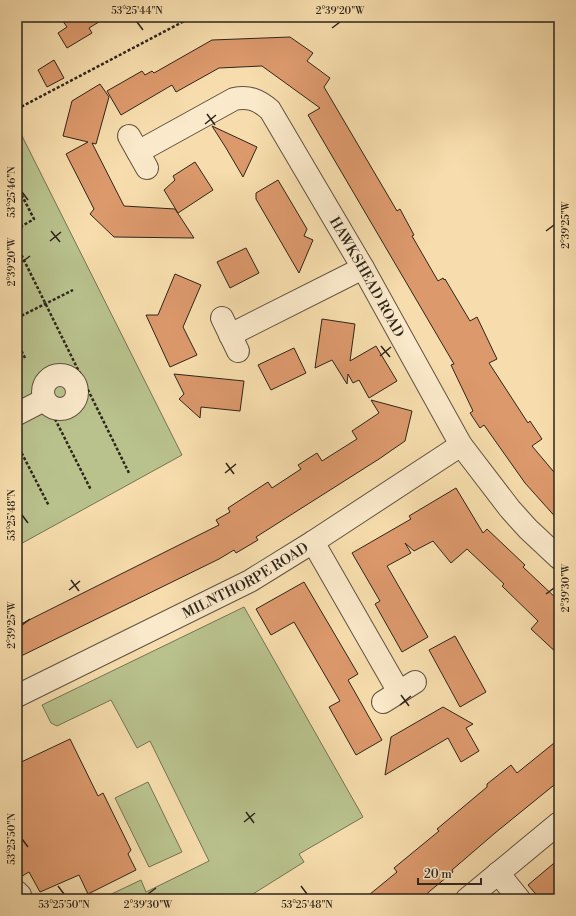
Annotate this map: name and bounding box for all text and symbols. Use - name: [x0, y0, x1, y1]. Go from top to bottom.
- text: 53°25'44"N: [111, 5, 163, 17]
- text: 2°39'20"W: [316, 5, 365, 17]
- text: 53°25'46"N: [6, 166, 18, 218]
- text: 2°39'25"W: [560, 200, 572, 249]
- street label: HAWKSHEAD ROAD: [325, 214, 408, 341]
- text: 2°39'20"W: [6, 237, 18, 286]
- text: 53°25'48"N: [6, 489, 18, 541]
- street label: MILNTHORPE ROAD: [180, 539, 312, 623]
- text: 2°39'30"W: [560, 563, 572, 612]
- text: 2°39'25"W: [6, 600, 18, 649]
- text: 53°25'50"N: [6, 813, 18, 865]
- scale bar: [418, 860, 481, 886]
- text: 20 m: [424, 867, 452, 882]
- text: 53°25'50"N: [38, 899, 90, 911]
- text: 2°39'30"W: [124, 899, 173, 911]
- text: 53°25'48"N: [281, 899, 333, 911]

